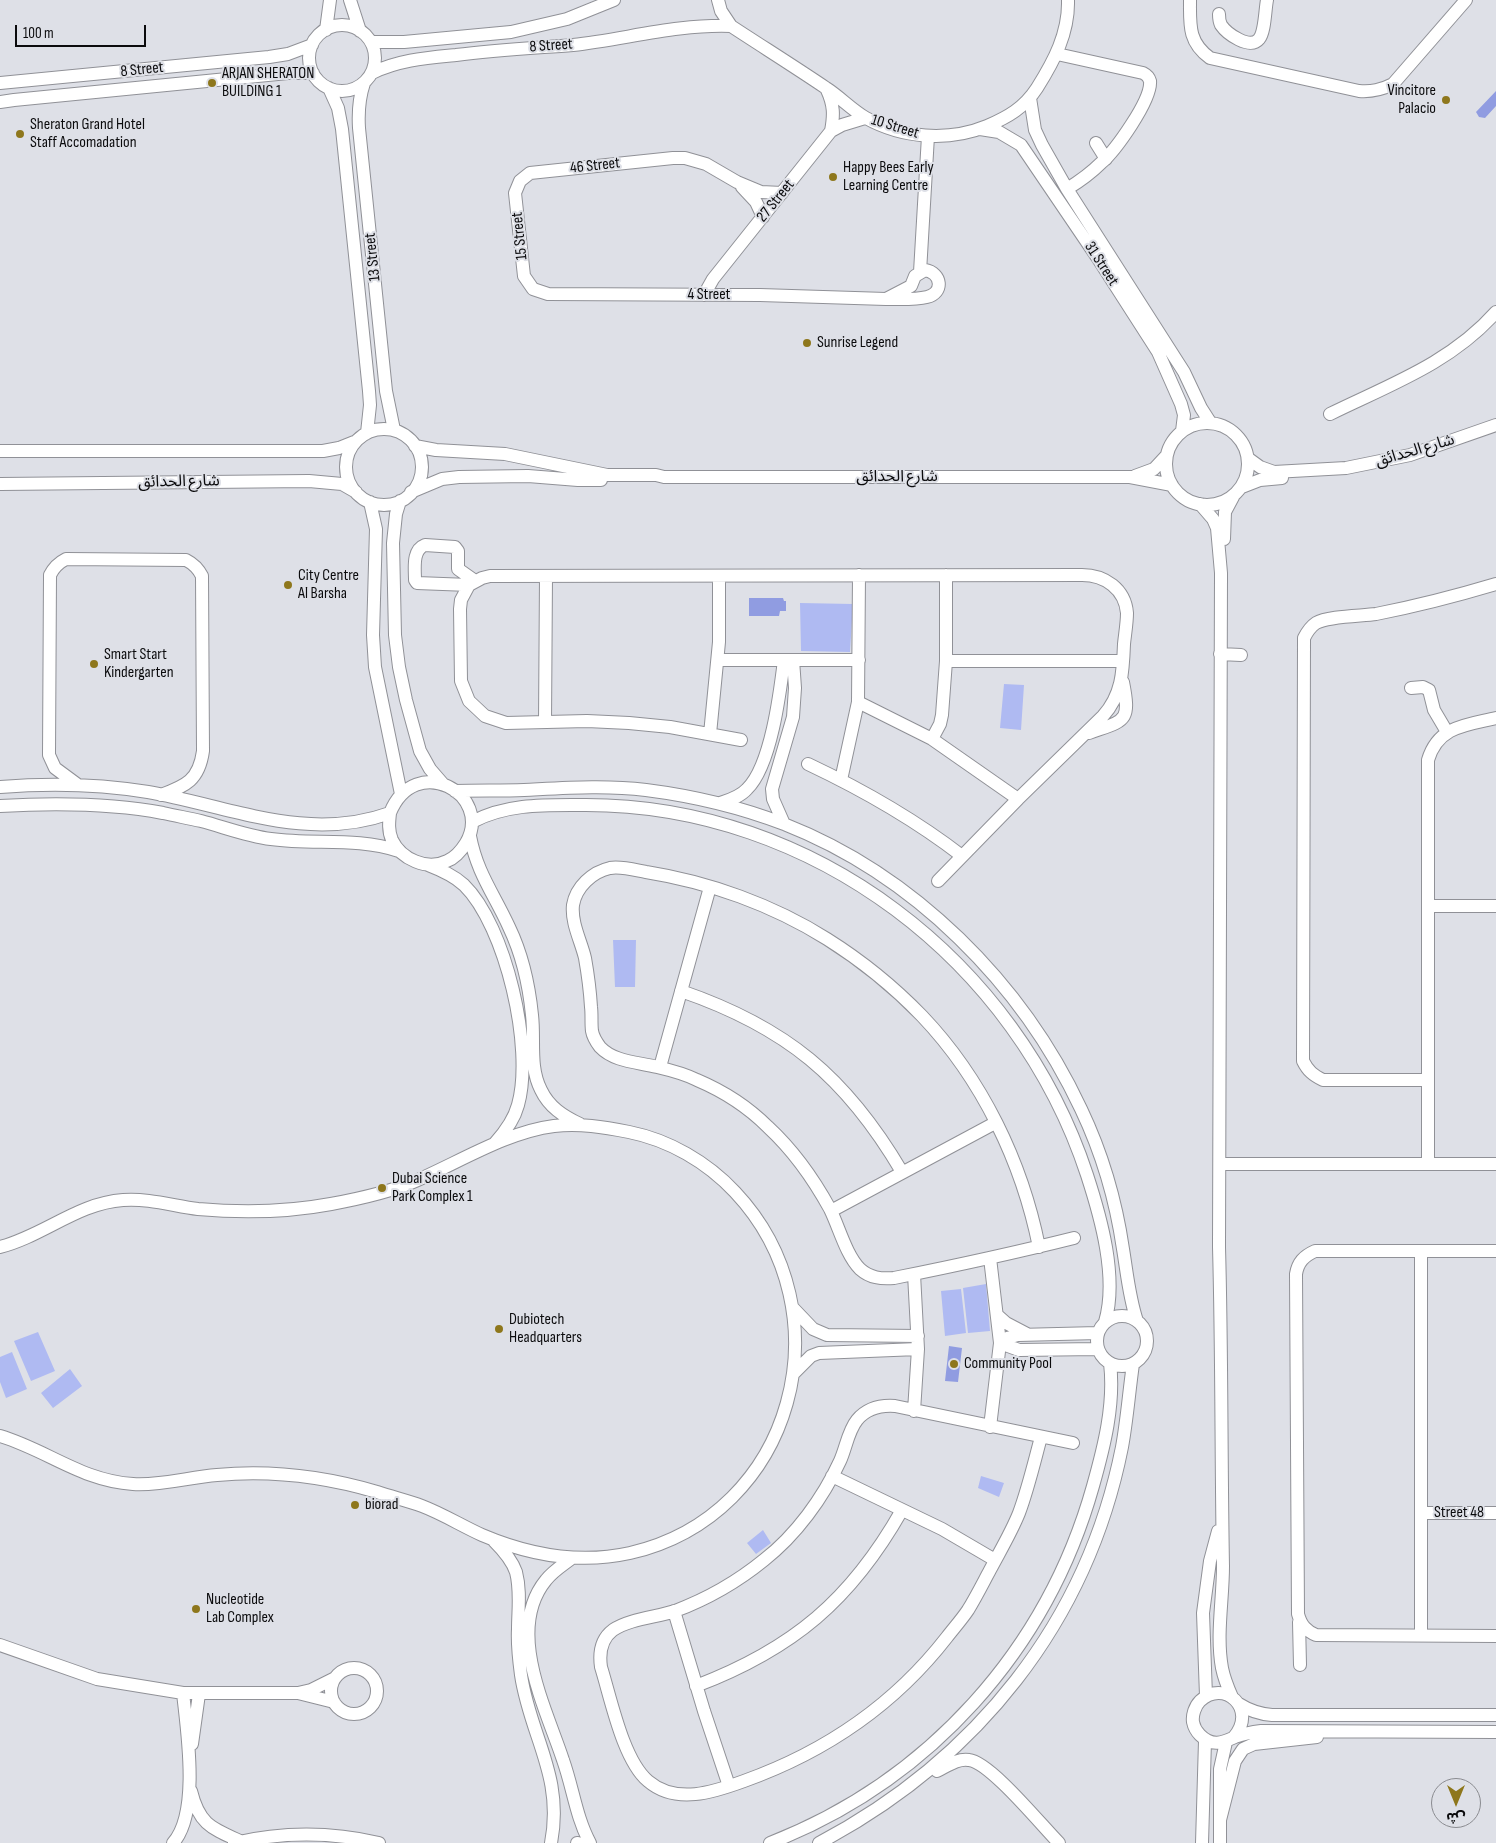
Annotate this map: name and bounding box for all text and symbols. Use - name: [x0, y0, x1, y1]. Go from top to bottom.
- scale bar: [18, 15, 149, 47]
- text: 100 m: [23, 24, 54, 43]
- street label: 8 Street: [529, 35, 573, 57]
- street label: 8 Street: [119, 58, 165, 82]
- place label: ARJAN SHERATON BUILDING 1: [222, 64, 314, 102]
- marker: ARJAN SHERATON BUILDING 1: [206, 77, 218, 89]
- place label: Vincitore Palacio: [1387, 81, 1436, 119]
- marker: Vincitore Palacio: [1440, 94, 1452, 106]
- street label: 10 Street: [869, 111, 921, 143]
- place label: Sheraton Grand Hotel Staff Accomadation: [30, 115, 145, 153]
- marker: Sheraton Grand Hotel Staff Accomadation: [14, 128, 26, 140]
- street label: 46 Street: [569, 154, 621, 178]
- place label: Happy Bees Early Learning Centre: [843, 158, 934, 196]
- marker: Happy Bees Early Learning Centre: [827, 171, 839, 183]
- street label: 27 Street: [753, 176, 799, 226]
- street label: 15 Street: [508, 211, 532, 261]
- street label: 13 Street: [361, 232, 385, 282]
- street label: 31 Street: [1080, 238, 1122, 290]
- street label: 4 Street: [688, 285, 730, 305]
- place label: Sunrise Legend: [817, 333, 898, 353]
- marker: Sunrise Legend: [801, 337, 813, 349]
- street label: شارع الحدائق: [1373, 431, 1457, 471]
- street label: شارع الحدائق: [856, 467, 938, 487]
- street label: شارع الحدائق: [138, 472, 220, 492]
- place label: City Centre Al Barsha: [298, 566, 359, 604]
- marker: City Centre Al Barsha: [282, 579, 294, 591]
- place label: Smart Start Kindergarten: [104, 645, 174, 683]
- marker: Smart Start Kindergarten: [88, 658, 100, 670]
- place label: Dubai Science Park Complex 1: [392, 1169, 473, 1207]
- marker: Dubai Science Park Complex 1: [376, 1182, 388, 1194]
- place label: Dubiotech Headquarters: [509, 1310, 582, 1348]
- marker: Dubiotech Headquarters: [493, 1323, 505, 1335]
- place label: Community Pool: [964, 1354, 1052, 1374]
- marker: Community Pool: [948, 1358, 960, 1370]
- place label: biorad: [365, 1495, 398, 1515]
- marker: biorad: [349, 1499, 361, 1511]
- street label: Street 48: [1434, 1503, 1484, 1523]
- place label: Nucleotide Lab Complex: [206, 1590, 274, 1628]
- marker: Nucleotide Lab Complex: [190, 1603, 202, 1615]
- north arrow: [1431, 1778, 1481, 1828]
- text: ش: [1446, 1809, 1466, 1826]

